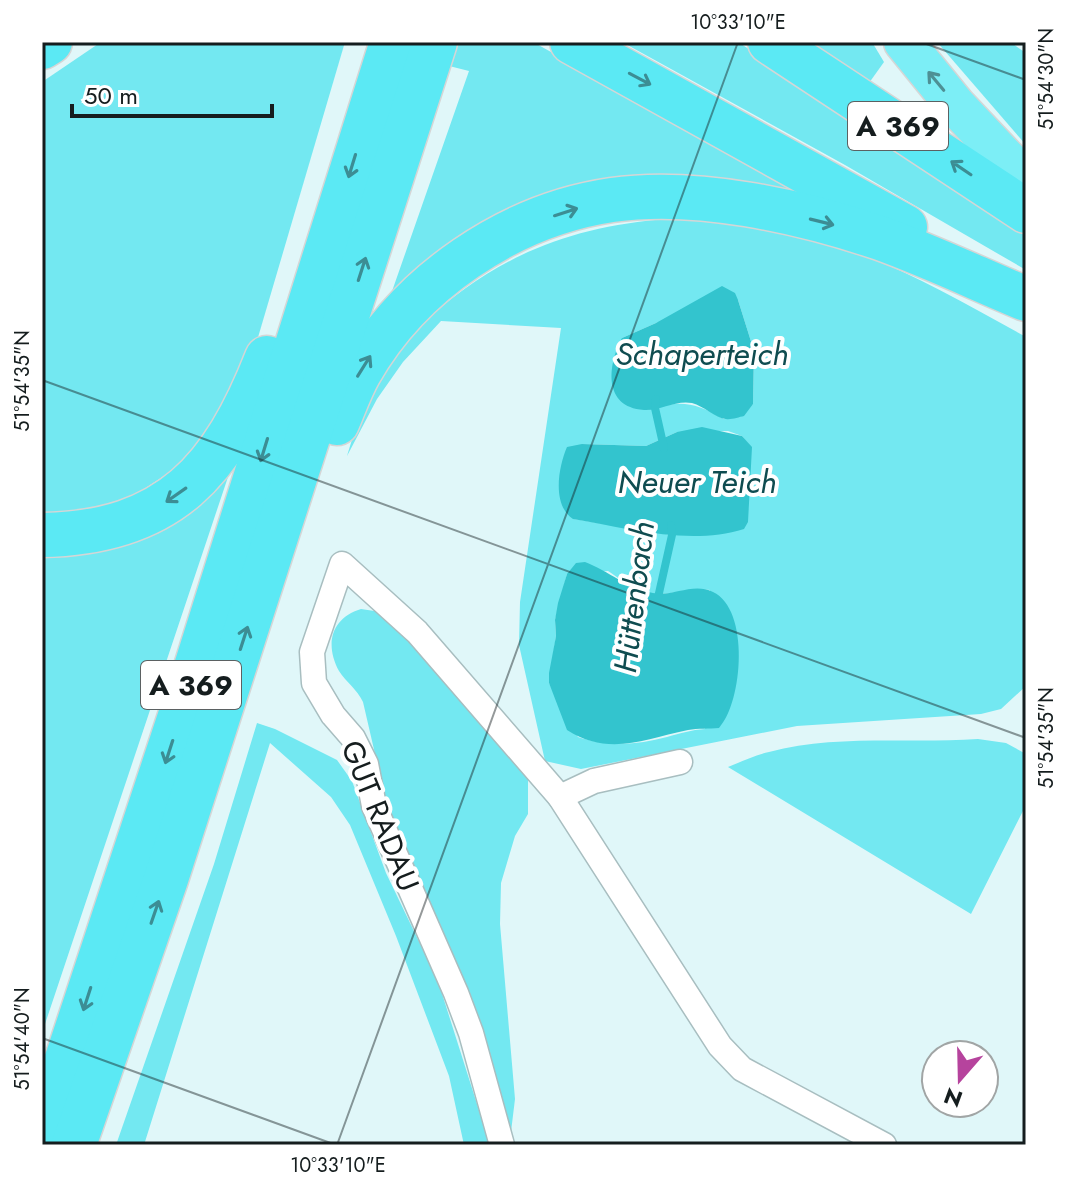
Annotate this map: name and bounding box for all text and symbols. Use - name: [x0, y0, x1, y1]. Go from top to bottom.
- text: 10°33'10"E: [690, 8, 786, 37]
- text: 51°54'30"N: [1032, 28, 1061, 130]
- scale bar: [72, 68, 272, 118]
- one-way arrow: [927, 71, 945, 92]
- one-way arrow: [628, 72, 652, 87]
- text: 50 m: [84, 78, 138, 113]
- road number: A 369: [848, 102, 948, 150]
- one-way arrow: [344, 153, 359, 179]
- one-way arrow: [950, 160, 973, 176]
- one-way arrow: [553, 203, 578, 218]
- one-way arrow: [809, 215, 835, 230]
- one-way arrow: [355, 257, 370, 282]
- text: 51°54'35"N: [8, 330, 37, 432]
- water label: Schaperteich: [616, 331, 788, 377]
- one-way arrow: [357, 355, 373, 378]
- one-way arrow: [256, 437, 271, 463]
- water label: Neuer Teich: [617, 459, 777, 505]
- one-way arrow: [166, 487, 188, 503]
- water label: Hüttenbach: [602, 519, 666, 675]
- one-way arrow: [237, 626, 252, 651]
- road number: A 369: [141, 661, 241, 709]
- text: 51°54'35"N: [1032, 687, 1061, 789]
- street label: GUT RADAU: [331, 734, 430, 898]
- one-way arrow: [160, 739, 175, 764]
- one-way arrow: [148, 900, 163, 925]
- one-way arrow: [79, 986, 94, 1011]
- text: 51°54'40"N: [8, 988, 37, 1090]
- north arrow: [920, 1039, 1000, 1119]
- text: N: [939, 1080, 967, 1116]
- text: 10°33'10"E: [290, 1151, 386, 1180]

